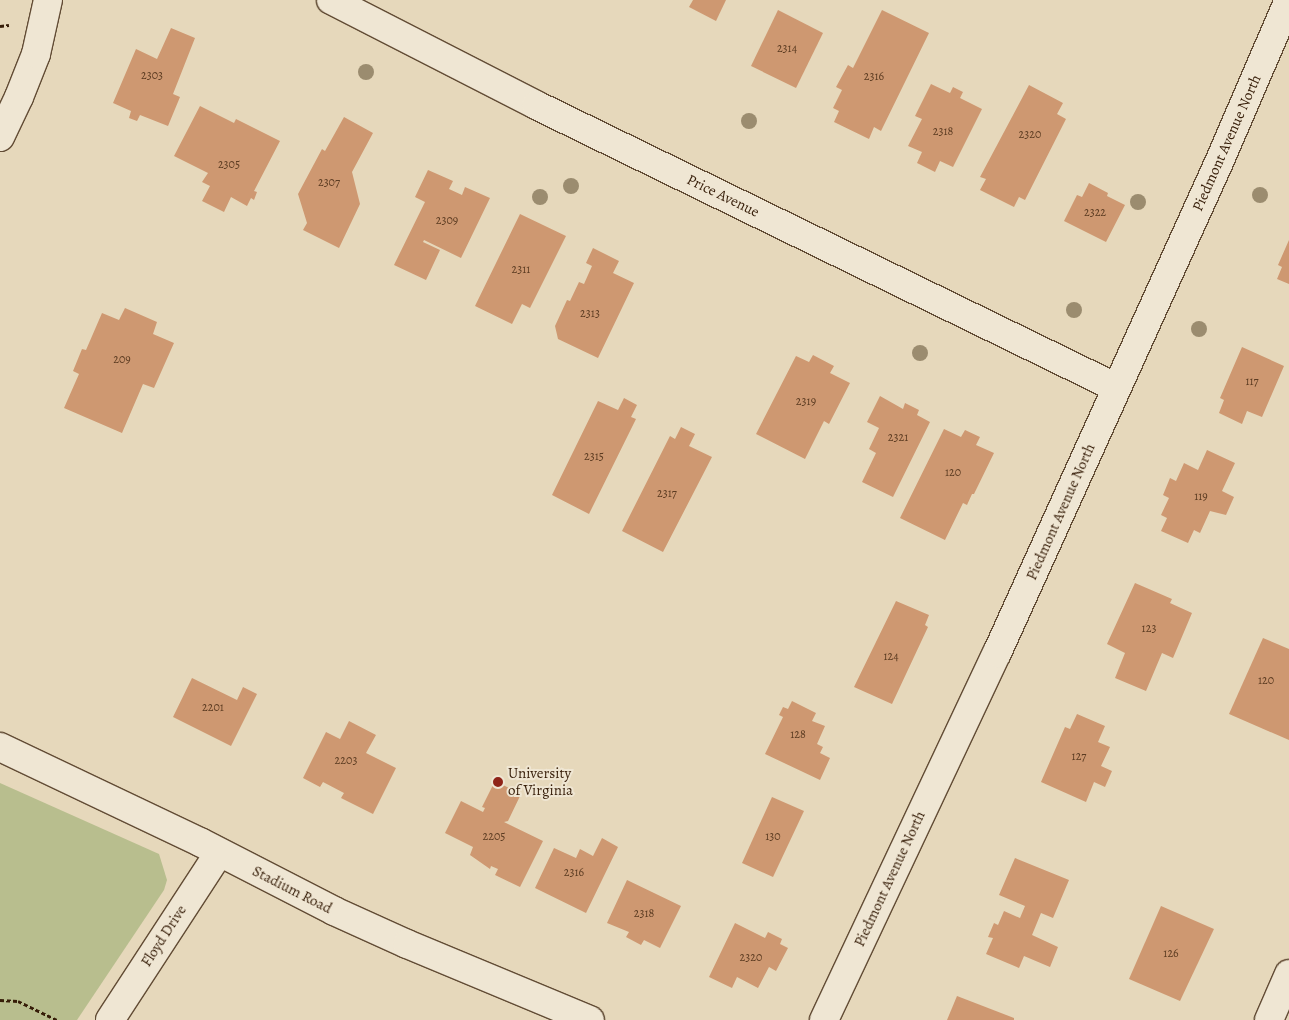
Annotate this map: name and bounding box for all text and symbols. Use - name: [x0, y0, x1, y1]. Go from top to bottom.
- house number: 2314: [777, 42, 797, 56]
- house number: 2303: [141, 69, 163, 83]
- house number: 2316: [864, 70, 884, 84]
- street label: Piedmont Avenue North: [1189, 72, 1265, 214]
- house number: 2318: [933, 125, 953, 139]
- house number: 2320: [1019, 128, 1041, 142]
- house number: 2305: [218, 158, 240, 172]
- street label: Price Avenue: [684, 171, 762, 221]
- house number: 2307: [318, 176, 340, 190]
- house number: 2322: [1084, 206, 1106, 220]
- house number: 2309: [436, 214, 458, 228]
- house number: 2311: [512, 263, 530, 277]
- house number: 2313: [580, 307, 600, 321]
- house number: 209: [113, 353, 131, 367]
- house number: 117: [1245, 375, 1259, 389]
- house number: 2319: [796, 395, 816, 409]
- house number: 2321: [888, 431, 908, 445]
- street label: Piedmont Avenue North: [1023, 441, 1099, 583]
- house number: 2315: [584, 450, 604, 464]
- house number: 120: [945, 466, 961, 480]
- house number: 2317: [657, 487, 677, 501]
- house number: 119: [1194, 490, 1208, 504]
- house number: 123: [1142, 622, 1156, 636]
- house number: 124: [883, 650, 899, 664]
- house number: 120: [1258, 674, 1274, 688]
- house number: 2201: [202, 701, 224, 715]
- house number: 128: [790, 728, 806, 742]
- house number: 127: [1072, 750, 1086, 764]
- house number: 2203: [335, 754, 357, 768]
- place label: University of Virginia: [508, 764, 573, 799]
- marker: University of Virginia: [492, 776, 504, 788]
- street label: Piedmont Avenue North: [851, 808, 929, 950]
- house number: 2205: [483, 830, 505, 844]
- house number: 130: [765, 830, 781, 844]
- street label: Stadium Road: [249, 862, 335, 918]
- house number: 2316: [564, 866, 584, 880]
- street label: Floyd Drive: [137, 902, 191, 970]
- house number: 2318: [634, 907, 654, 921]
- house number: 126: [1163, 947, 1179, 961]
- house number: 2320: [740, 951, 762, 965]

